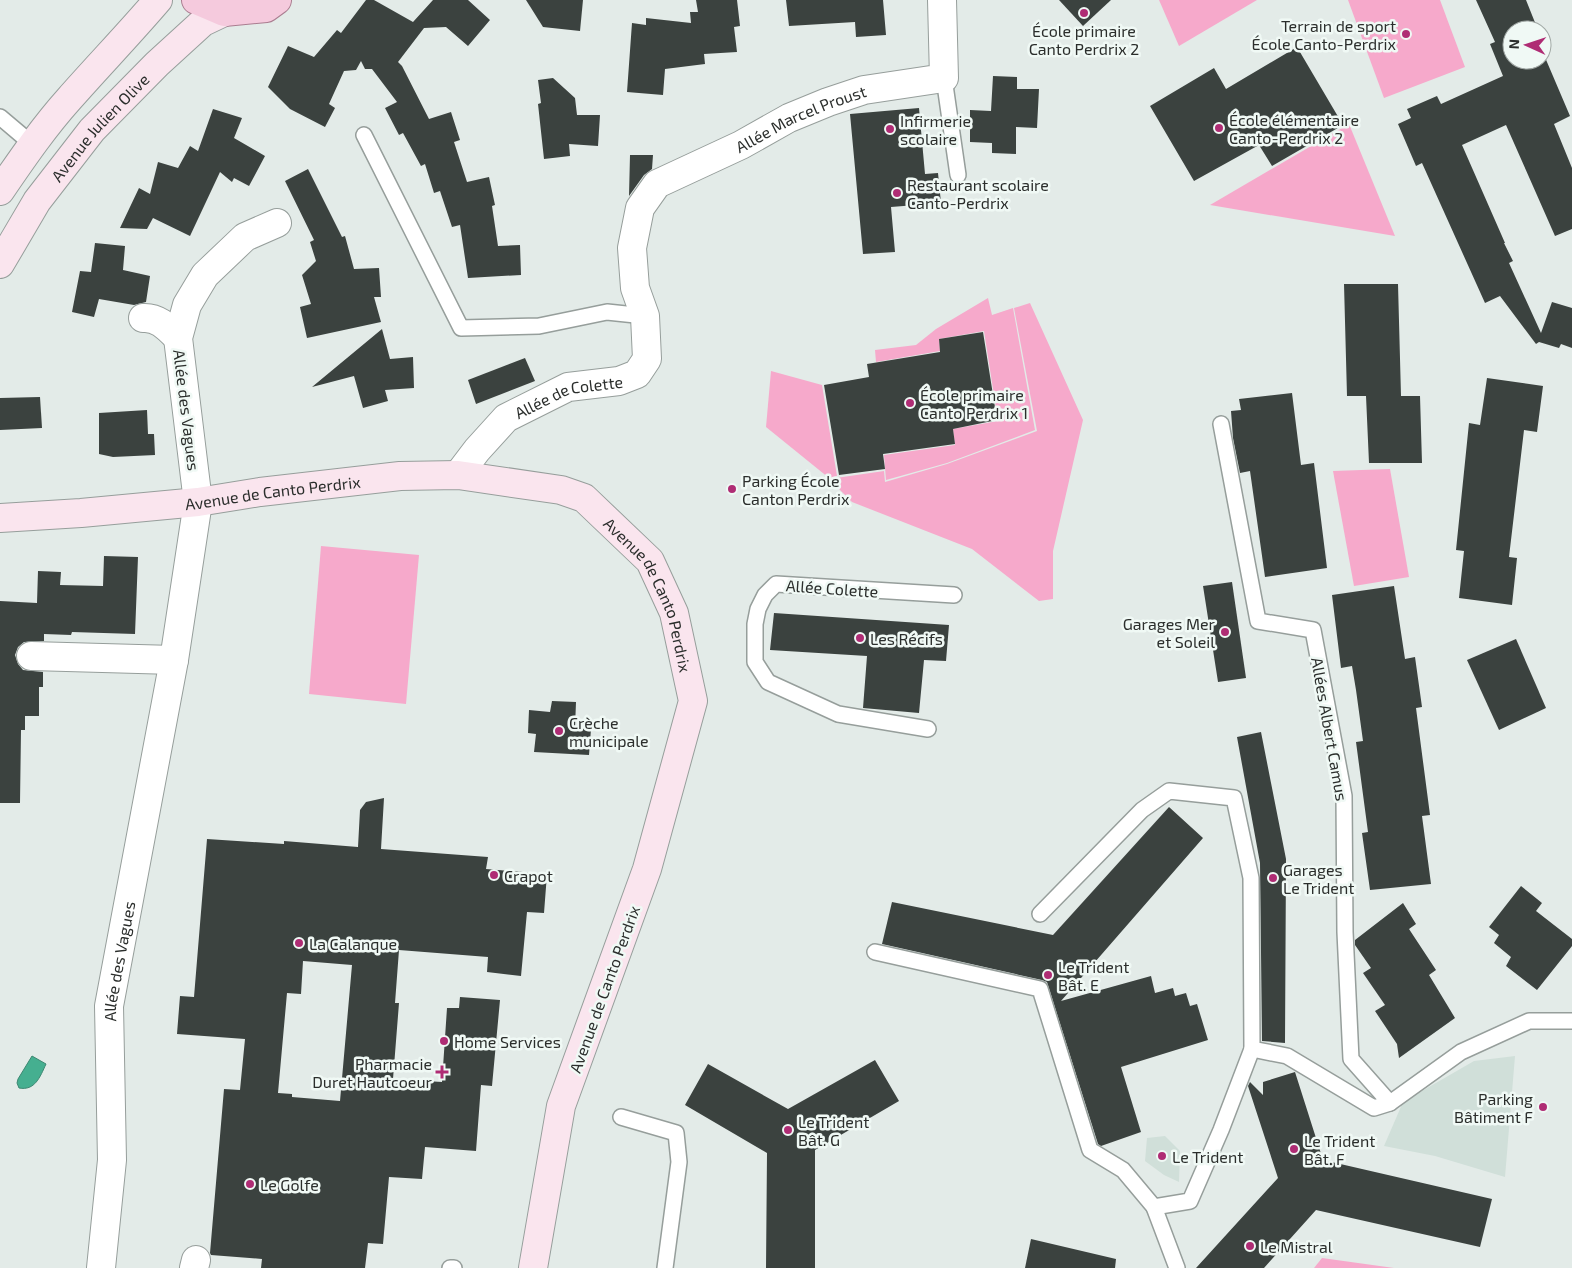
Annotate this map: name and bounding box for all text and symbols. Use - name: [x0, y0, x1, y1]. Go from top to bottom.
- marker: École primaire Canto Perdrix 2: [1078, 7, 1090, 19]
- place label: Terrain de sport École Canto-Perdrix: [1252, 16, 1397, 53]
- north arrow: [1502, 20, 1552, 70]
- place label: École primaire Canto Perdrix 2: [1029, 21, 1139, 58]
- marker: Terrain de sport École Canto-Perdrix: [1400, 28, 1412, 40]
- text: N: [1505, 39, 1522, 50]
- street label: Avenue Julien Olive: [47, 69, 152, 185]
- street label: Allée Marcel Proust: [732, 81, 868, 156]
- place label: École élémentaire Canto-Perdrix 2: [1229, 110, 1359, 147]
- place label: Infirmerie scolaire: [900, 111, 971, 148]
- marker: École élémentaire Canto-Perdrix 2: [1213, 122, 1225, 134]
- marker: Infirmerie scolaire: [884, 123, 896, 135]
- place label: Restaurant scolaire Canto-Perdrix: [907, 175, 1049, 212]
- marker: Restaurant scolaire Canto-Perdrix: [891, 187, 903, 199]
- street label: Allée des Vagues: [170, 348, 204, 472]
- street label: Allée de Colette: [511, 371, 624, 422]
- place label: École primaire Canto Perdrix 1: [920, 385, 1028, 422]
- marker: École primaire Canto Perdrix 1: [904, 397, 916, 409]
- street label: Avenue de Canto Perdrix: [184, 471, 362, 513]
- place label: Parking École Canton Perdrix: [742, 471, 850, 508]
- marker: Parking École Canton Perdrix: [726, 483, 738, 495]
- street label: Avenue de Canto Perdrix: [600, 513, 696, 674]
- street label: Allée Colette: [785, 575, 879, 601]
- place label: Garages Mer et Soleil: [1123, 614, 1216, 651]
- marker: Garages Mer et Soleil: [1219, 626, 1231, 638]
- place label: Les Récifs: [870, 629, 943, 648]
- marker: Les Récifs: [854, 632, 866, 644]
- street label: Allées Albert Camus: [1308, 656, 1352, 802]
- place label: Crèche municipale: [569, 713, 649, 750]
- marker: Crèche municipale: [553, 725, 565, 737]
- place label: Garages Le Trident: [1283, 860, 1354, 897]
- place label: Crapot: [504, 866, 553, 885]
- marker: Crapot: [488, 869, 500, 881]
- marker: Garages Le Trident: [1267, 872, 1279, 884]
- street label: Allée des Vagues: [99, 900, 138, 1022]
- street label: Avenue de Canto Perdrix: [565, 902, 643, 1075]
- place label: La Calanque: [309, 934, 397, 953]
- marker: La Calanque: [293, 937, 305, 949]
- place label: Le Trident Bât. E: [1058, 957, 1129, 994]
- marker: Le Trident Bât. E: [1042, 969, 1054, 981]
- place label: Home Services: [454, 1032, 561, 1051]
- marker: Home Services: [438, 1035, 450, 1047]
- place label: Pharmacie Duret Hautcoeur: [312, 1054, 433, 1091]
- marker: Pharmacie Duret Hautcoeur: [436, 1066, 448, 1078]
- place label: Parking Bâtiment F: [1454, 1089, 1533, 1126]
- marker: Parking Bâtiment F: [1537, 1101, 1549, 1113]
- place label: Le Trident Bât. G: [798, 1112, 869, 1149]
- marker: Le Trident Bât. G: [782, 1124, 794, 1136]
- place label: Le Trident Bât. F: [1304, 1131, 1375, 1168]
- marker: Le Trident Bât. F: [1288, 1143, 1300, 1155]
- place label: Le Trident: [1172, 1147, 1243, 1166]
- marker: Le Trident: [1156, 1150, 1168, 1162]
- place label: Le Golfe: [260, 1175, 319, 1194]
- marker: Le Golfe: [244, 1178, 256, 1190]
- place label: Le Mistral: [1260, 1237, 1333, 1256]
- marker: Le Mistral: [1244, 1240, 1256, 1252]

